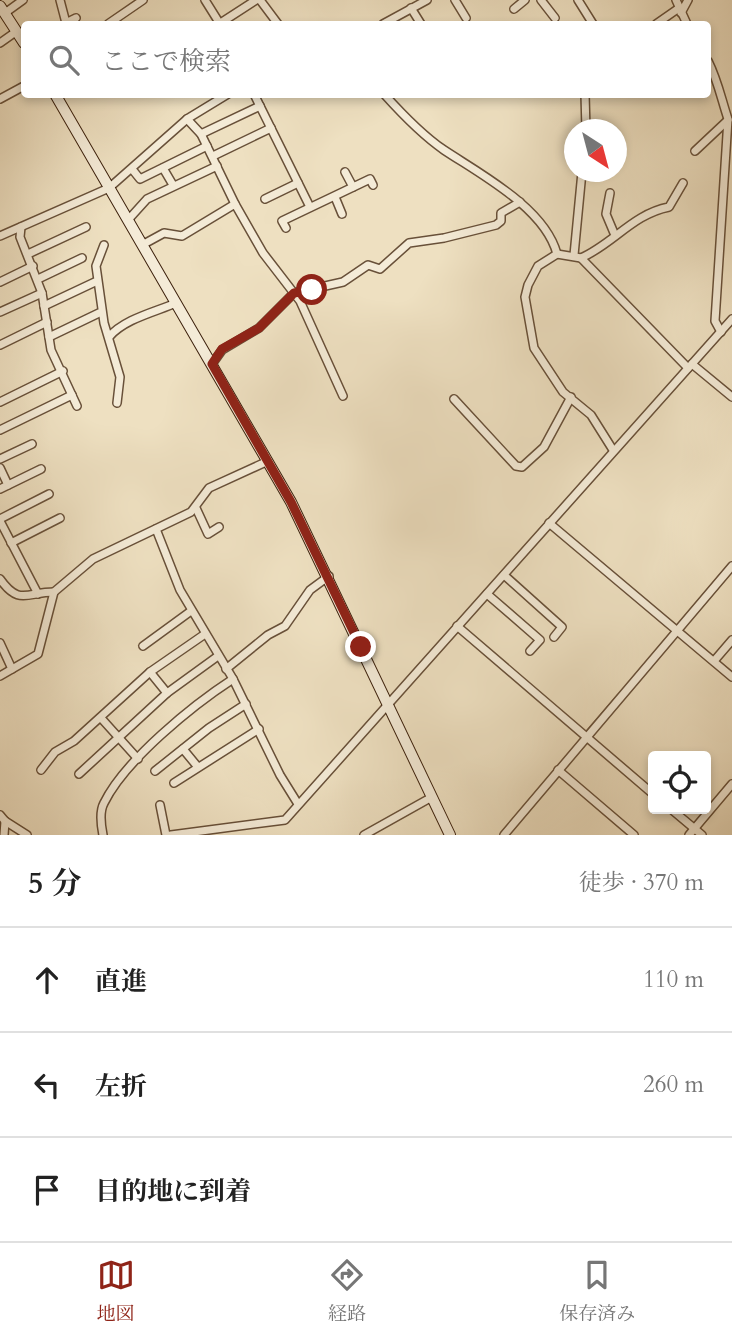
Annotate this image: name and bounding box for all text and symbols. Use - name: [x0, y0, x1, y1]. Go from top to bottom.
- search box: [21, 21, 711, 98]
- icon: search: [45, 41, 83, 79]
- text: ここで検索: [101, 44, 231, 79]
- north arrow: [564, 119, 627, 182]
- route start: [296, 274, 327, 305]
- route end: [345, 631, 376, 662]
- map controls: [648, 751, 711, 814]
- button: locate: [648, 751, 711, 814]
- text: 5 分: [28, 863, 81, 904]
- text: 徒歩 · 370 m: [579, 867, 704, 898]
- icon: ahead: [28, 961, 66, 999]
- text: 直進: [95, 964, 147, 999]
- text: 110 m: [643, 964, 704, 995]
- icon: left: [28, 1066, 66, 1104]
- text: 左折: [95, 1069, 147, 1104]
- text: 260 m: [643, 1069, 704, 1100]
- icon: arrive: [28, 1171, 66, 1209]
- text: 目的地に到着: [95, 1174, 251, 1209]
- tab: 地図: [97, 1256, 135, 1327]
- tab: 経路: [328, 1256, 366, 1327]
- tab: 保存済み: [559, 1256, 635, 1327]

